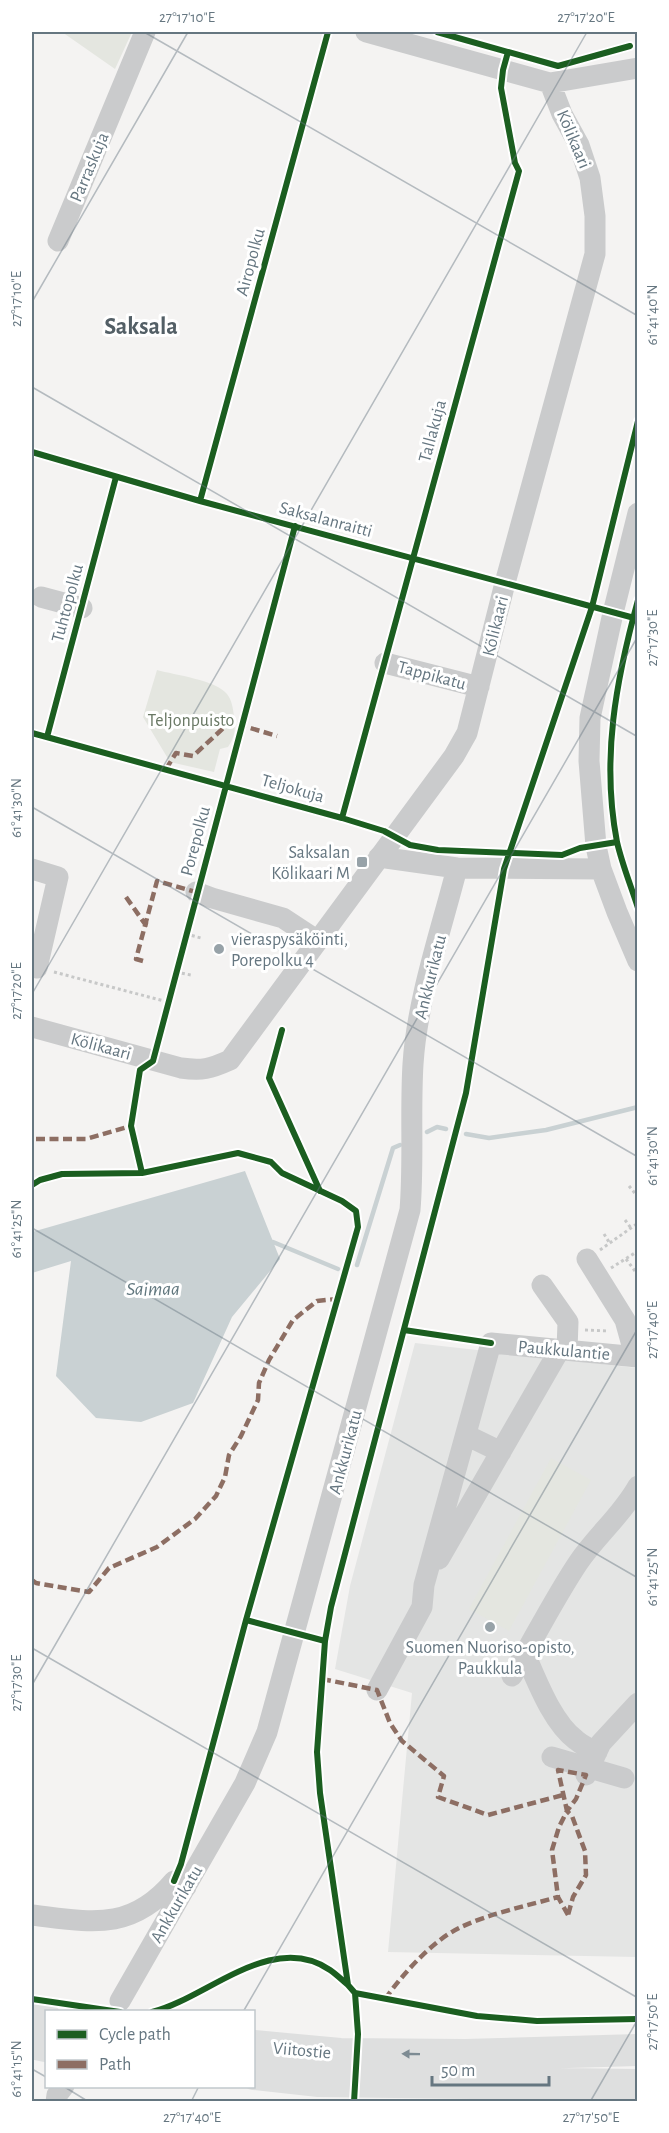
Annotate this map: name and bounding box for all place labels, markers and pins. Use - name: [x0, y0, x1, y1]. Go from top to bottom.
- place label: Saksalan Kölikaari M: [271, 844, 350, 883]
- marker: Saksalan Kölikaari M: [355, 855, 369, 869]
- place label: vieraspysäköinti, Porepolku 4: [231, 931, 348, 970]
- marker: vieraspysäköinti, Porepolku 4: [212, 942, 226, 956]
- marker: Suomen Nuoriso-opisto, Paukkula: [483, 1620, 497, 1634]
- place label: Suomen Nuoriso-opisto, Paukkula: [405, 1639, 575, 1678]

